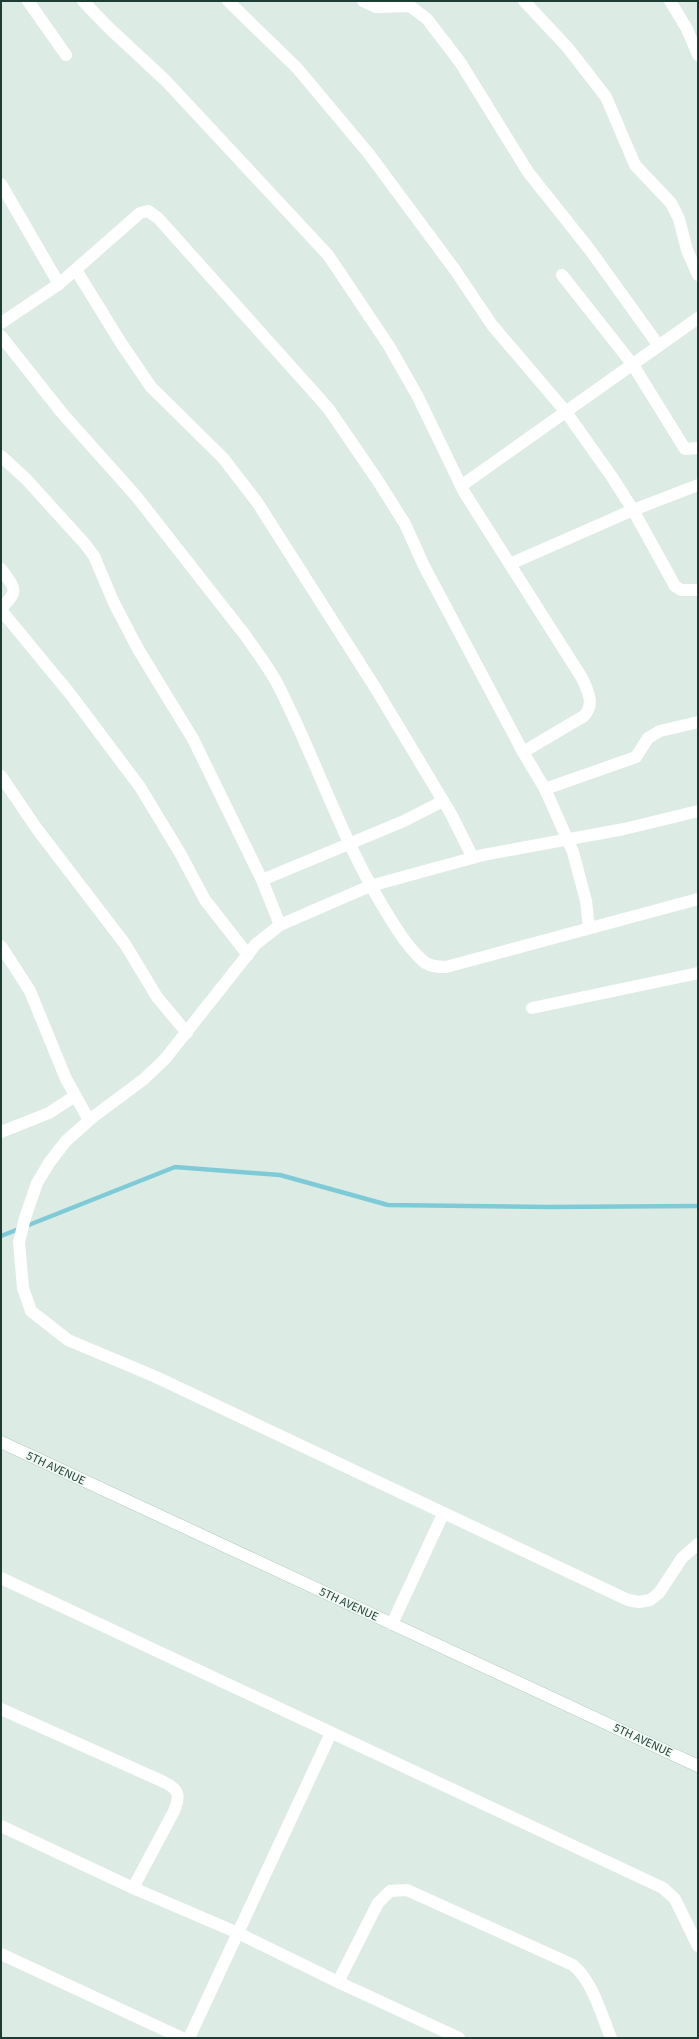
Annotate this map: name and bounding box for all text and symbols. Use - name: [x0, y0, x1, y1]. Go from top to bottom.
- street label: 5TH AVENUE: [24, 1447, 88, 1490]
- street label: 5TH AVENUE: [317, 1583, 381, 1626]
- street label: 5TH AVENUE: [611, 1719, 675, 1762]

